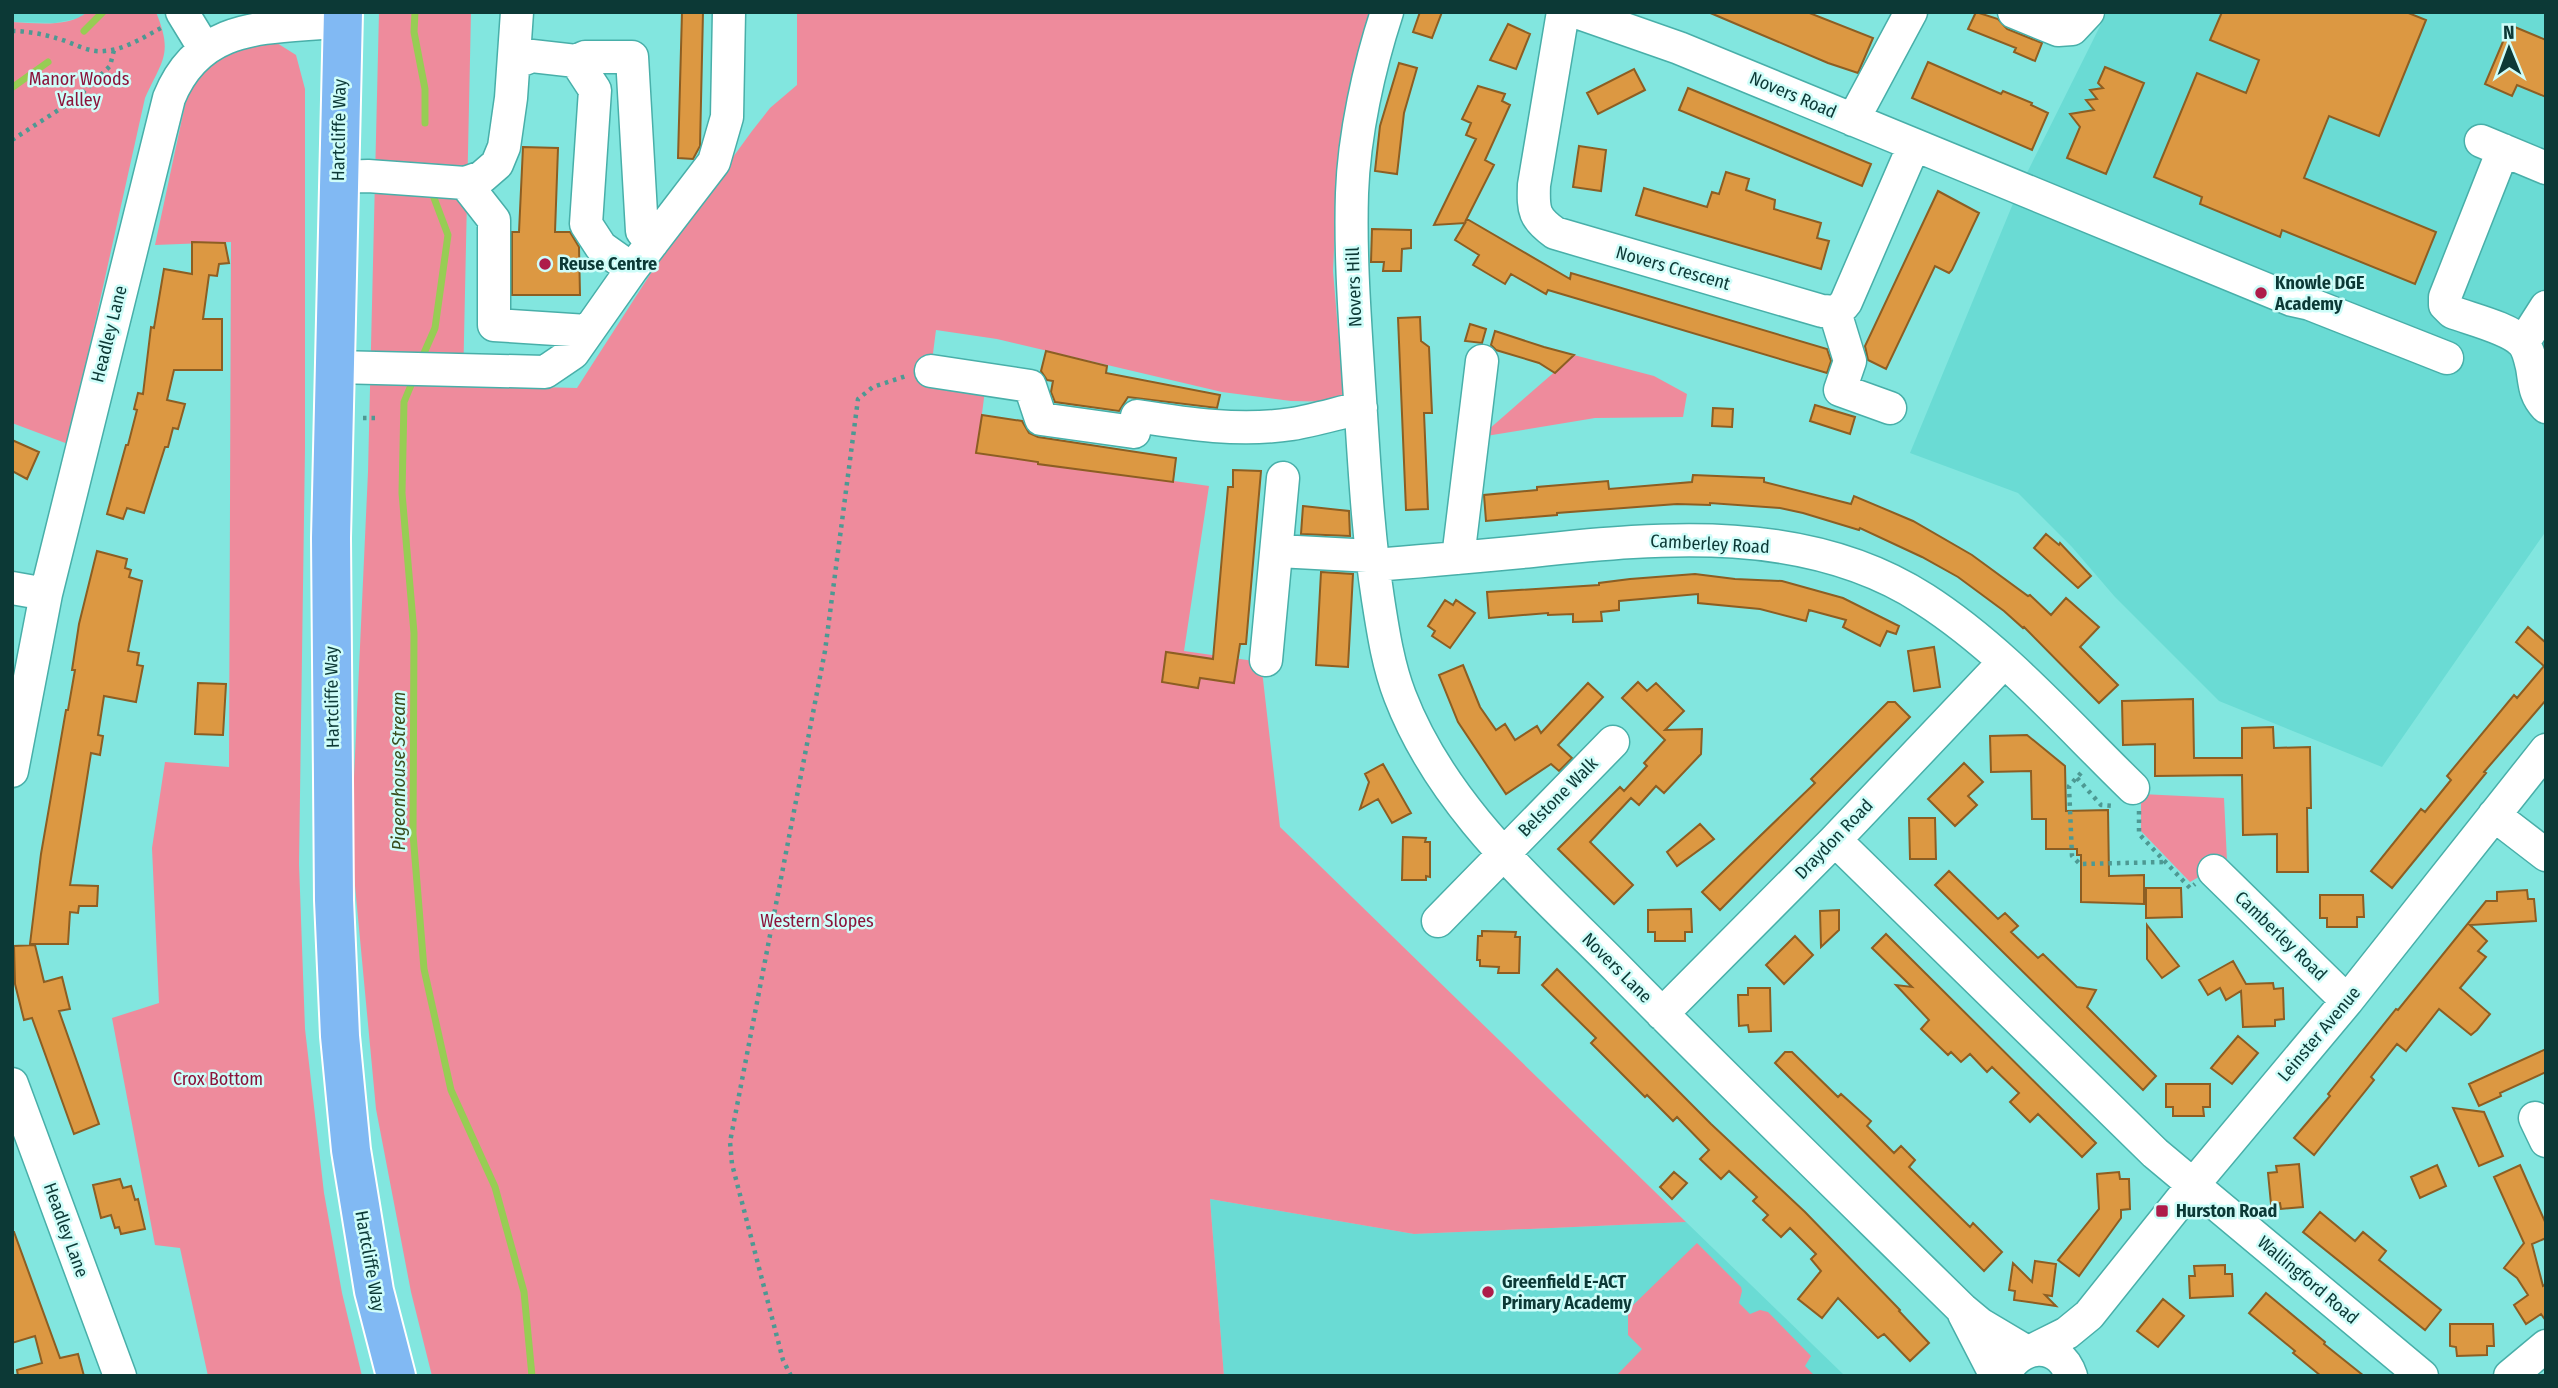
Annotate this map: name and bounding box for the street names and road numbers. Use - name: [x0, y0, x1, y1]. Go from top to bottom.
- street label: Novers Road: [1746, 67, 1840, 123]
- street label: Hartcliffe Way: [327, 79, 351, 181]
- street label: Novers Crescent: [1613, 241, 1733, 295]
- street label: Novers Hill: [1342, 246, 1366, 327]
- street label: Headley Lane: [86, 283, 132, 385]
- street label: Camberley Road: [1650, 530, 1770, 558]
- street label: Hartcliffe Way: [320, 646, 344, 748]
- street label: Belstone Walk: [1514, 752, 1603, 841]
- street label: Draydon Road: [1790, 794, 1878, 884]
- street label: Camberley Road: [2230, 887, 2332, 985]
- street label: Novers Lane: [1577, 928, 1657, 1008]
- street label: Leinster Avenue: [2273, 982, 2365, 1086]
- street label: Headley Lane: [39, 1180, 93, 1280]
- street label: Hartcliffe Way: [350, 1209, 390, 1313]
- street label: Wallingford Road: [2253, 1231, 2363, 1329]

